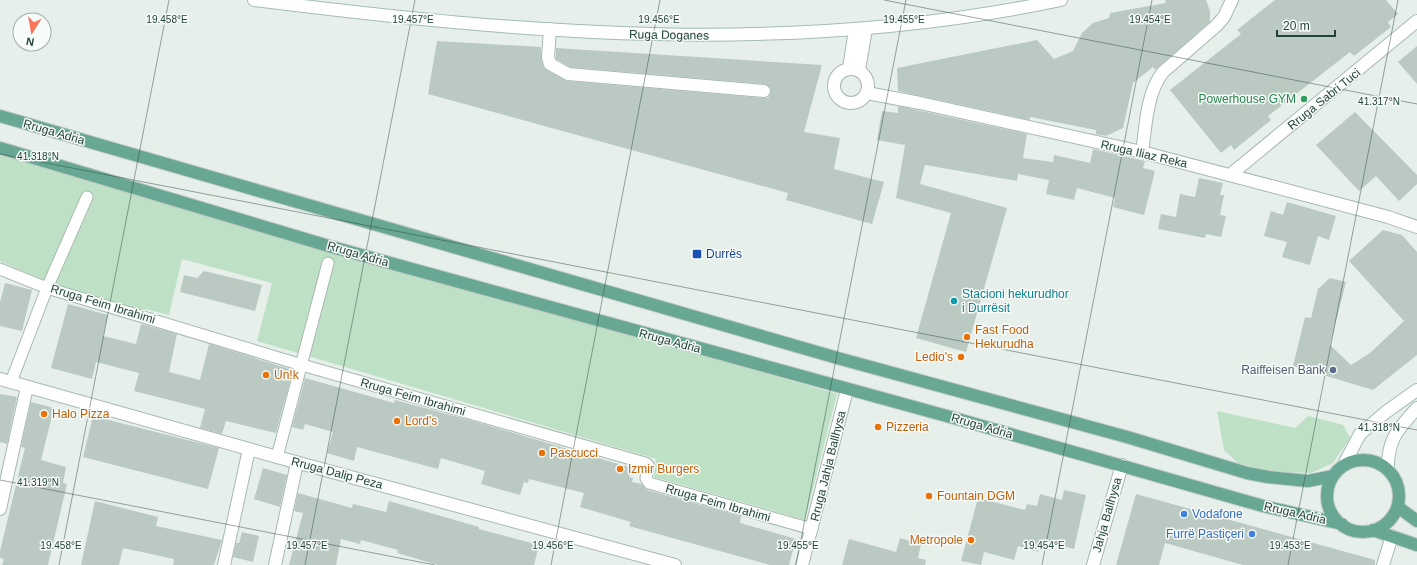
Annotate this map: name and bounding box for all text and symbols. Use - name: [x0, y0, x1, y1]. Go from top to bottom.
- north arrow: [12, 12, 52, 52]
- scale bar: [1277, 12, 1335, 38]
- text: 19.458°E: [146, 14, 188, 25]
- text: 19.457°E: [392, 14, 434, 25]
- text: 19.456°E: [638, 14, 680, 25]
- text: 19.455°E: [883, 14, 925, 25]
- text: 19.454°E: [1129, 14, 1171, 25]
- text: 20 m: [1283, 19, 1310, 33]
- street label: Ruga Doganes: [629, 27, 709, 43]
- text: N: [25, 35, 35, 48]
- street label: Rruga Sabri Tuci: [1285, 65, 1363, 133]
- place label: Powerhouse GYM: [1199, 92, 1296, 106]
- marker: Powerhouse GYM: [1299, 94, 1309, 104]
- text: 41.317°N: [1358, 96, 1400, 107]
- street label: Rruga Adria: [22, 117, 87, 148]
- street label: Rruga Iliaz Reka: [1099, 137, 1189, 171]
- text: 41.318°N: [17, 151, 59, 162]
- street label: Rruga Adria: [326, 239, 391, 270]
- place label: Durrës: [706, 247, 742, 261]
- marker: Durrës: [691, 248, 703, 260]
- street label: Rruga Feim Ibrahimi: [49, 281, 157, 327]
- place label: Stacioni hekurudhor i Durrësit: [962, 287, 1069, 315]
- marker: Stacioni hekurudhor i Durrësit: [949, 296, 959, 306]
- place label: Fast Food Hekurudha: [975, 323, 1034, 351]
- street label: Rruga Adria: [638, 326, 703, 356]
- marker: Fast Food Hekurudha: [962, 332, 972, 342]
- place label: Ledio's: [915, 350, 953, 364]
- marker: Ledio's: [956, 352, 966, 362]
- place label: Raiffeisen Bank: [1241, 363, 1326, 377]
- marker: Raiffeisen Bank: [1328, 365, 1338, 375]
- place label: Un!k: [274, 368, 300, 382]
- marker: Un!k: [261, 370, 271, 380]
- street label: Rruga Feim Ibrahimi: [359, 375, 467, 419]
- place label: Halo Pizza: [52, 407, 110, 421]
- marker: Halo Pizza: [39, 409, 49, 419]
- street label: Rruga Jahja Ballhysa: [807, 409, 849, 523]
- street label: Rruga Adria: [950, 411, 1015, 442]
- place label: Lord's: [405, 414, 437, 428]
- marker: Lord's: [392, 416, 402, 426]
- place label: Pizzeria: [886, 420, 929, 434]
- marker: Pizzeria: [873, 422, 883, 432]
- text: 41.318°N: [1358, 422, 1400, 433]
- place label: Pascucci: [550, 446, 598, 460]
- marker: Pascucci: [537, 448, 547, 458]
- street label: Rruga Dalip Peza: [290, 454, 385, 492]
- place label: Izmir Burgers: [628, 462, 699, 476]
- marker: Izmir Burgers: [615, 464, 625, 474]
- street label: Jahja Ballhysa: [1090, 476, 1124, 554]
- text: 41.319°N: [17, 477, 59, 488]
- street label: Rruga Feim Ibrahimi: [664, 481, 772, 525]
- place label: Fountain DGM: [937, 489, 1015, 503]
- marker: Fountain DGM: [924, 491, 934, 501]
- street label: Rruga Adria: [1263, 499, 1328, 527]
- place label: Vodafone: [1192, 507, 1243, 521]
- marker: Vodafone: [1179, 509, 1189, 519]
- place label: Furrë Pastiçeri: [1166, 527, 1244, 541]
- marker: Furrë Pastiçeri: [1247, 529, 1257, 539]
- place label: Metropole: [910, 533, 963, 547]
- marker: Metropole: [966, 535, 976, 545]
- text: 19.458°E: [40, 540, 82, 551]
- text: 19.457°E: [286, 540, 328, 551]
- text: 19.456°E: [532, 540, 574, 551]
- text: 19.455°E: [777, 540, 819, 551]
- text: 19.454°E: [1023, 540, 1065, 551]
- text: 19.453°E: [1269, 540, 1311, 551]

